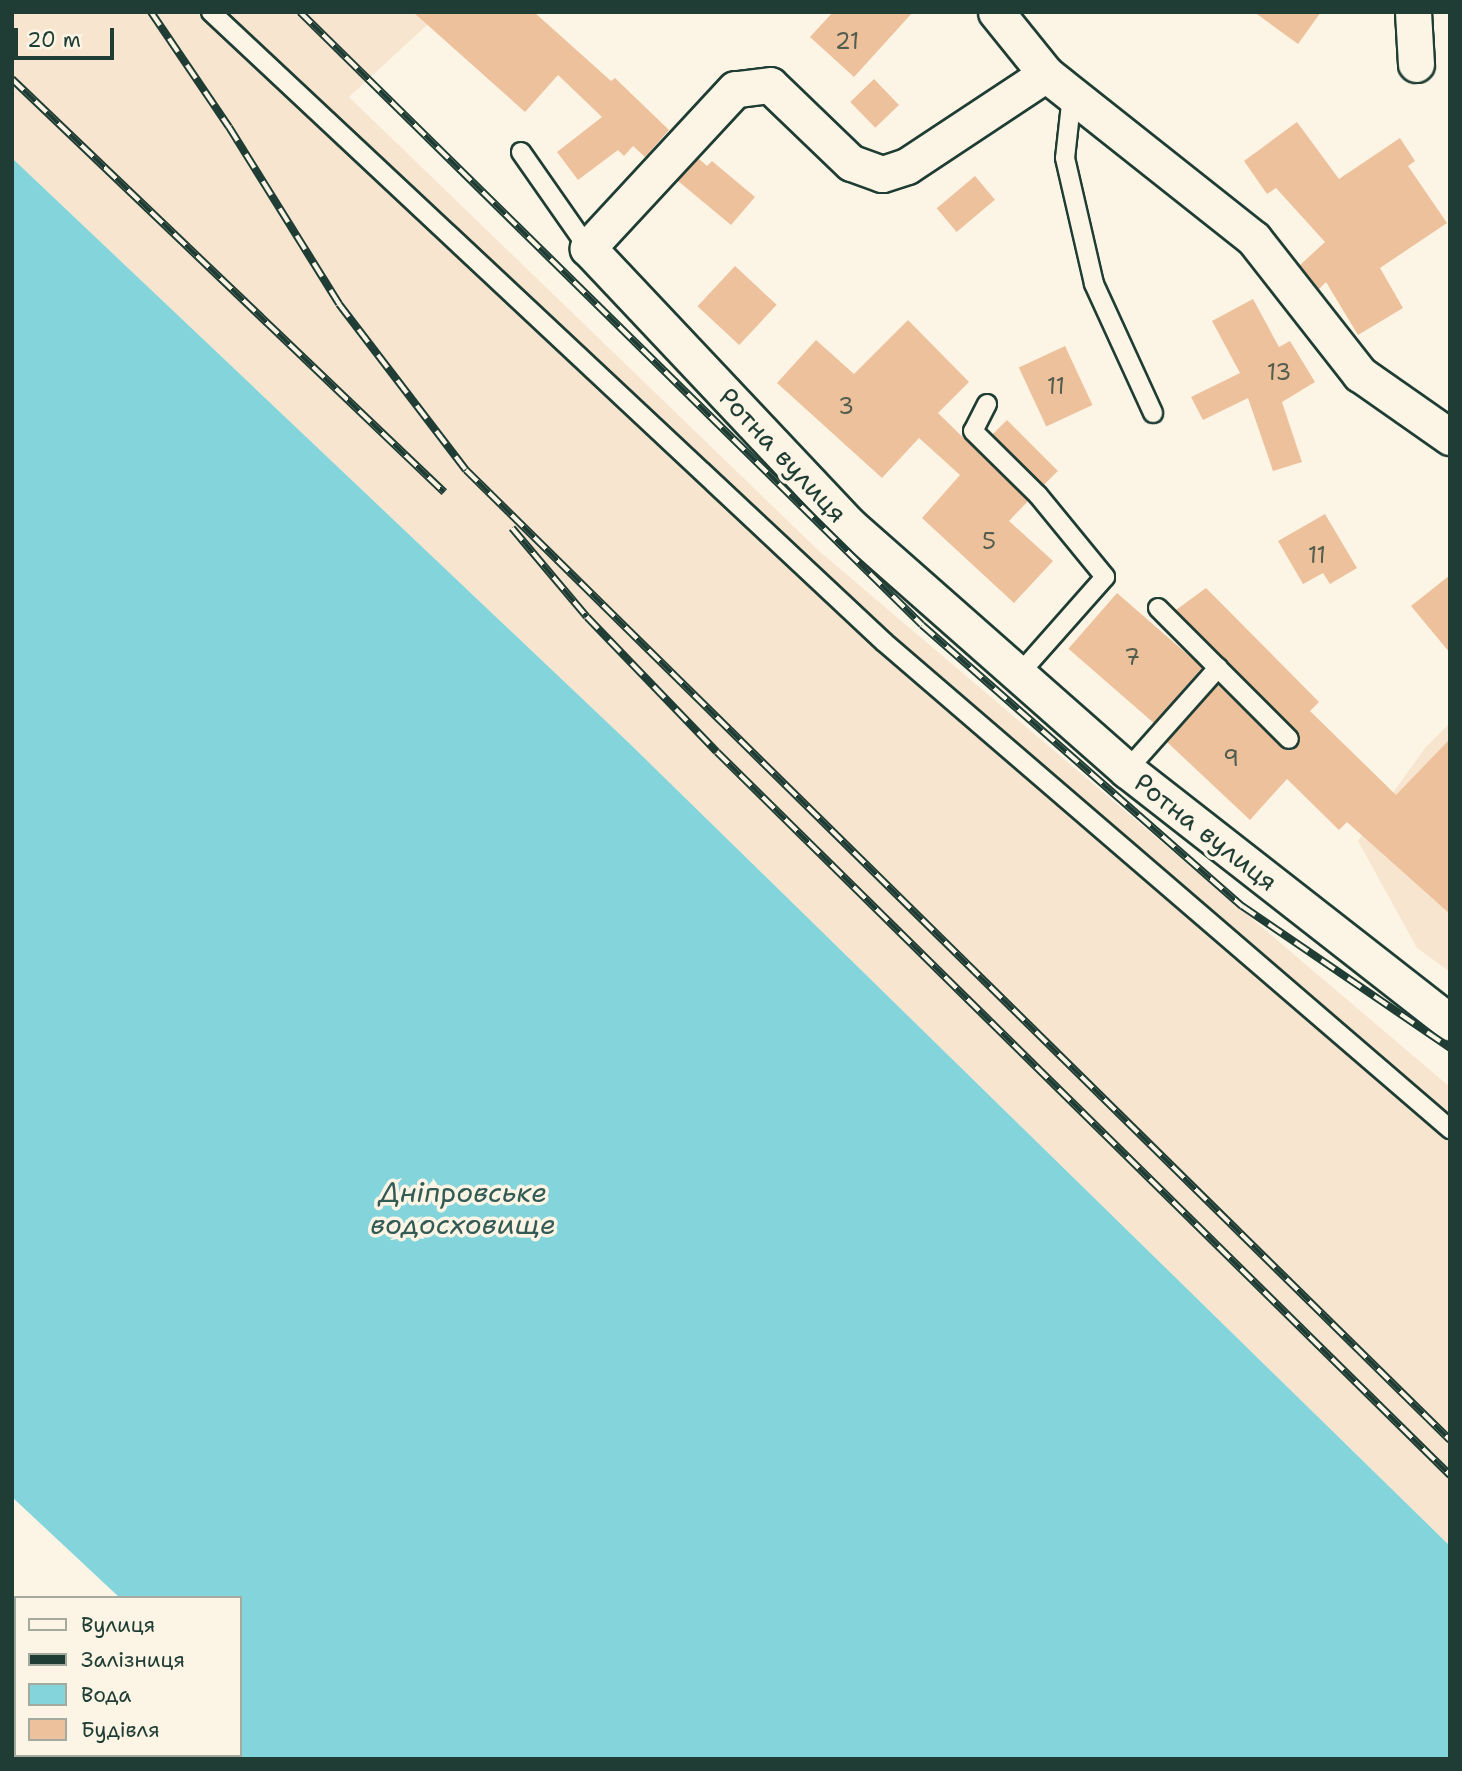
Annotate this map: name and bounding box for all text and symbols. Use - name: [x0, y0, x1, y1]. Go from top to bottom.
- scale bar: [18, 14, 117, 58]
- text: 20 m: [27, 26, 81, 54]
- house number: 21: [835, 27, 859, 55]
- house number: 13: [1267, 358, 1291, 386]
- house number: 11: [1047, 372, 1065, 400]
- street label: Ротна вулиця: [713, 381, 853, 529]
- house number: 3: [838, 392, 854, 420]
- house number: 5: [982, 527, 996, 555]
- house number: 11: [1308, 541, 1326, 569]
- house number: 7: [1124, 643, 1140, 671]
- house number: 9: [1223, 744, 1239, 772]
- street label: Ротна вулиця: [1128, 766, 1284, 898]
- water label: Дніпровське водосховище: [370, 1175, 556, 1241]
- legend: [14, 1596, 242, 1757]
- text: Вулиця: [81, 1611, 155, 1639]
- text: Залізниця: [81, 1646, 185, 1674]
- text: Вода: [81, 1681, 131, 1709]
- text: Будівля: [81, 1716, 160, 1744]

